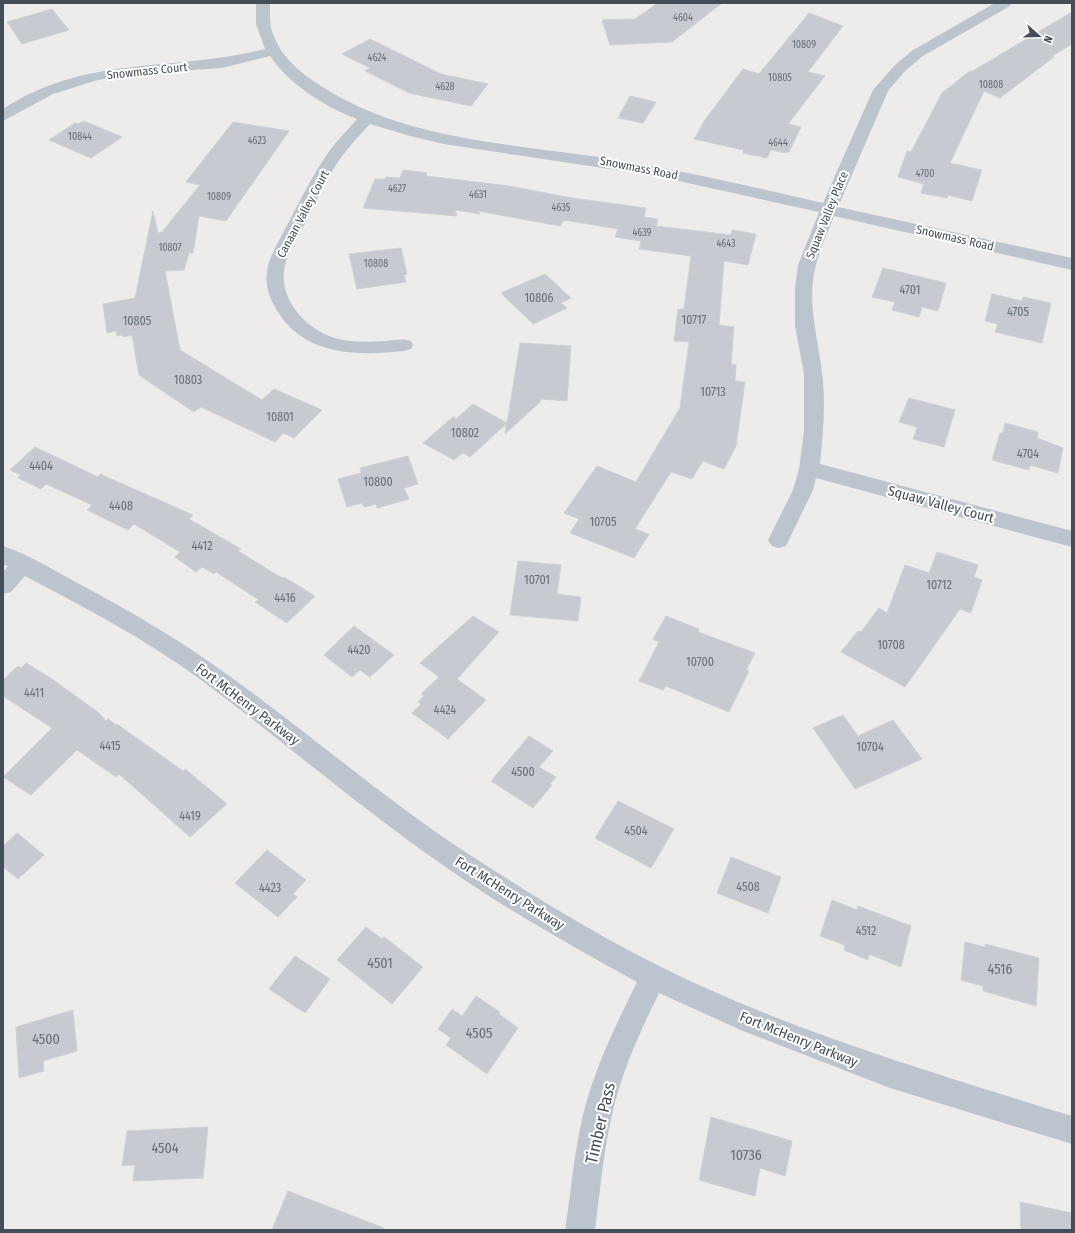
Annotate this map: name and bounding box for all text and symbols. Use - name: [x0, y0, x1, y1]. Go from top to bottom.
- house number: 4604: [673, 12, 693, 24]
- north arrow: [1019, 16, 1059, 56]
- text: N: [1041, 34, 1055, 45]
- house number: 10809: [792, 39, 816, 51]
- house number: 4624: [368, 52, 387, 64]
- street label: Snowmass Court: [106, 60, 188, 82]
- house number: 10805: [768, 72, 792, 84]
- house number: 10808: [979, 79, 1003, 91]
- house number: 4628: [435, 81, 455, 93]
- house number: 10844: [68, 131, 92, 143]
- house number: 4623: [248, 135, 267, 147]
- house number: 4644: [768, 137, 788, 149]
- street label: Snowmass Road: [599, 154, 679, 182]
- street label: Canaan Valley Court: [274, 168, 332, 260]
- house number: 4700: [915, 168, 935, 180]
- street label: Squaw Valley Place: [803, 169, 851, 261]
- house number: 4627: [388, 183, 406, 195]
- house number: 4631: [469, 189, 487, 201]
- house number: 10809: [207, 191, 231, 203]
- house number: 4635: [552, 202, 571, 214]
- street label: Snowmass Road: [915, 222, 995, 254]
- house number: 4639: [633, 227, 652, 239]
- house number: 4643: [716, 238, 736, 250]
- house number: 10807: [158, 242, 182, 254]
- house number: 10808: [364, 258, 388, 270]
- house number: 4701: [900, 283, 920, 297]
- house number: 10806: [524, 291, 554, 305]
- house number: 4705: [1007, 305, 1030, 319]
- house number: 10717: [682, 313, 707, 327]
- house number: 10805: [123, 314, 152, 328]
- house number: 10803: [174, 373, 202, 387]
- house number: 10713: [700, 385, 726, 399]
- house number: 10801: [266, 410, 294, 424]
- house number: 10802: [451, 426, 479, 440]
- house number: 4704: [1017, 447, 1039, 461]
- house number: 4404: [29, 459, 53, 473]
- house number: 10800: [363, 475, 393, 489]
- street label: Squaw Valley Court: [886, 482, 996, 527]
- house number: 4408: [109, 499, 133, 513]
- house number: 10705: [589, 515, 617, 529]
- house number: 4412: [192, 539, 212, 553]
- house number: 10701: [524, 573, 550, 587]
- house number: 10712: [926, 578, 952, 592]
- house number: 4416: [274, 591, 296, 605]
- house number: 10708: [877, 638, 905, 652]
- house number: 4420: [347, 643, 371, 657]
- house number: 10700: [686, 655, 714, 669]
- street label: Fort McHenry Parkway: [192, 660, 304, 749]
- house number: 4411: [24, 686, 44, 700]
- house number: 4424: [434, 703, 456, 717]
- house number: 4415: [99, 739, 121, 753]
- house number: 10704: [856, 740, 884, 754]
- house number: 4500: [511, 765, 535, 779]
- house number: 4419: [179, 809, 201, 823]
- house number: 4504: [624, 824, 648, 838]
- street label: Fort McHenry Parkway: [452, 853, 568, 934]
- house number: 4508: [736, 880, 760, 894]
- house number: 4423: [259, 881, 281, 895]
- house number: 4512: [856, 924, 876, 938]
- house number: 4501: [367, 955, 393, 972]
- house number: 4516: [988, 961, 1012, 978]
- street label: Fort McHenry Parkway: [737, 1008, 861, 1071]
- house number: 4505: [466, 1025, 492, 1042]
- house number: 4500: [32, 1031, 60, 1048]
- street label: Timber Pass: [581, 1080, 620, 1166]
- house number: 4504: [151, 1140, 179, 1157]
- house number: 10736: [730, 1147, 762, 1164]

